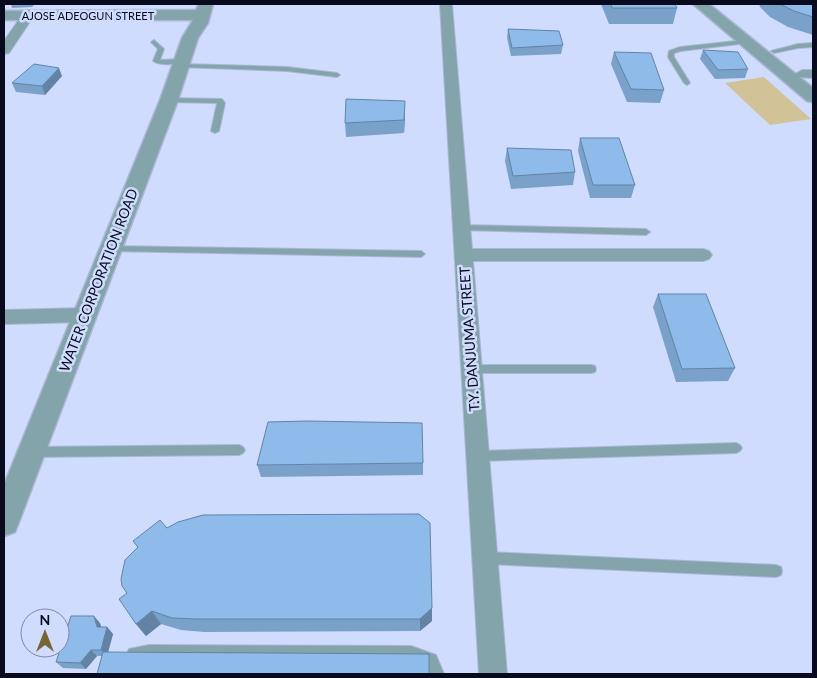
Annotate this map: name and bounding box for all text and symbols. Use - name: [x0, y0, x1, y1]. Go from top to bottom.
- street label: AJOSE ADEOGUN STREET: [22, 9, 155, 22]
- street label: WATER CORPORATION ROAD: [55, 186, 141, 374]
- street label: T.Y. DANJUMA STREET: [455, 265, 483, 412]
- north arrow: [20, 608, 70, 658]
- text: N: [40, 611, 50, 628]

